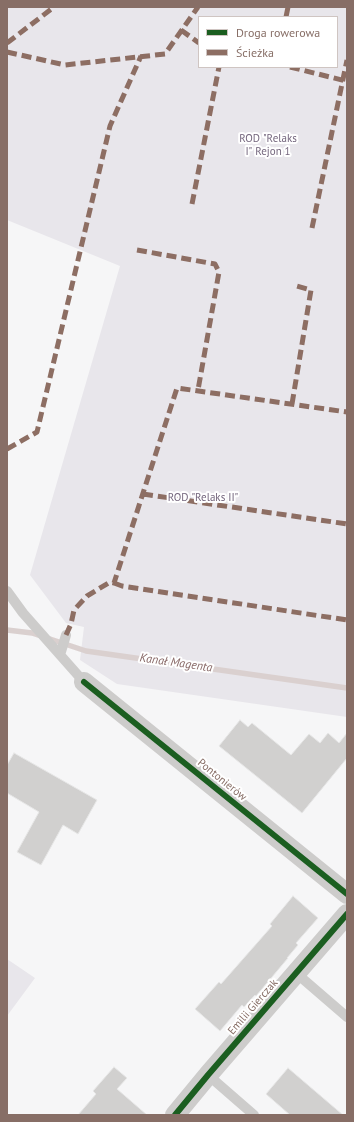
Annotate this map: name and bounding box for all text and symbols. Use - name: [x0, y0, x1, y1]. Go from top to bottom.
- legend: [198, 16, 338, 68]
- text: Droga rowerowa: [236, 25, 320, 40]
- text: Ścieżka: [236, 45, 274, 60]
- park label: ROD "Relaks I" Rejon 1: [239, 132, 297, 158]
- park label: ROD "Relaks II": [168, 491, 238, 505]
- water label: Kanał Magenta: [139, 651, 213, 675]
- street label: Pontonierów: [195, 756, 249, 804]
- street label: Emilii Gierczak: [225, 977, 281, 1037]

